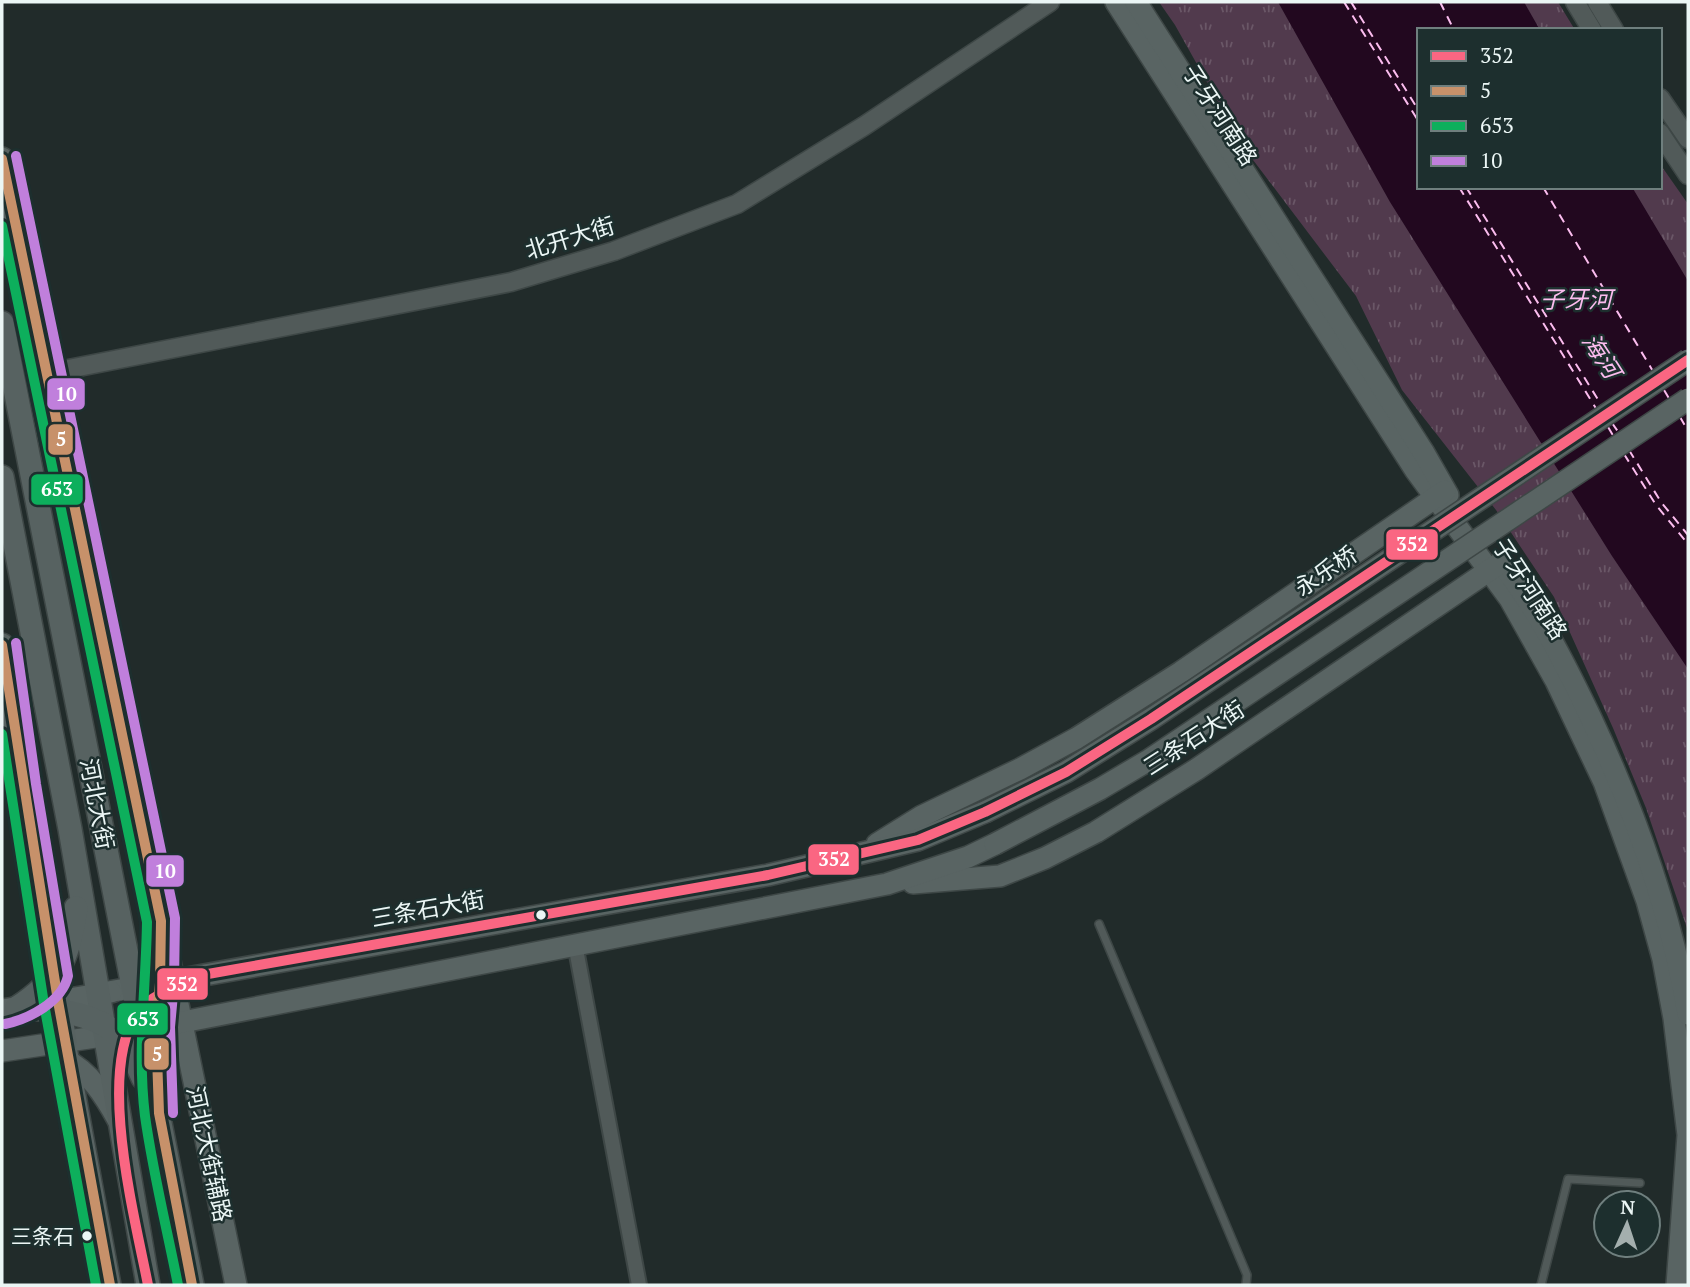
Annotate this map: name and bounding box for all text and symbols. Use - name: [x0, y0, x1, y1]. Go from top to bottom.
- legend: [1417, 28, 1662, 189]
- text: 352: [1480, 41, 1514, 69]
- street label: 子牙河南路: [1176, 58, 1265, 171]
- text: 5: [1480, 76, 1491, 104]
- text: 653: [1480, 111, 1514, 139]
- text: 10: [1480, 146, 1502, 174]
- street label: 北开大街: [521, 209, 618, 266]
- water label: 子牙河: [1540, 283, 1616, 315]
- water label: 海河: [1575, 327, 1631, 388]
- line badge: 10: [46, 377, 86, 411]
- text: 10: [55, 381, 77, 406]
- line badge: 5: [47, 423, 74, 456]
- text: 5: [56, 426, 66, 451]
- line badge: 653: [30, 473, 84, 506]
- text: 653: [41, 476, 73, 501]
- line badge: 352: [1385, 528, 1439, 561]
- text: 352: [1396, 531, 1428, 556]
- street label: 子牙河南路: [1486, 532, 1575, 645]
- street label: 永乐桥: [1288, 538, 1363, 603]
- street label: 三条石大街: [1137, 693, 1250, 782]
- street label: 河北大街: [73, 756, 121, 852]
- line badge: 352: [807, 843, 860, 876]
- text: 352: [818, 846, 850, 871]
- line badge: 10: [145, 854, 185, 888]
- text: 10: [154, 858, 176, 883]
- street label: 三条石大街: [369, 883, 487, 934]
- unlabelled marker: [534, 908, 548, 922]
- line badge: 352: [156, 967, 209, 1001]
- text: 352: [166, 971, 198, 996]
- line badge: 653: [116, 1002, 169, 1036]
- text: 653: [127, 1006, 159, 1031]
- line badge: 5: [143, 1037, 170, 1071]
- text: 5: [152, 1041, 162, 1066]
- street label: 河北大街辅路: [180, 1083, 239, 1225]
- north arrow: [1592, 1189, 1662, 1259]
- text: N: [1620, 1194, 1636, 1219]
- place label: 三条石: [11, 1222, 74, 1250]
- marker: 三条石: [80, 1229, 94, 1243]

